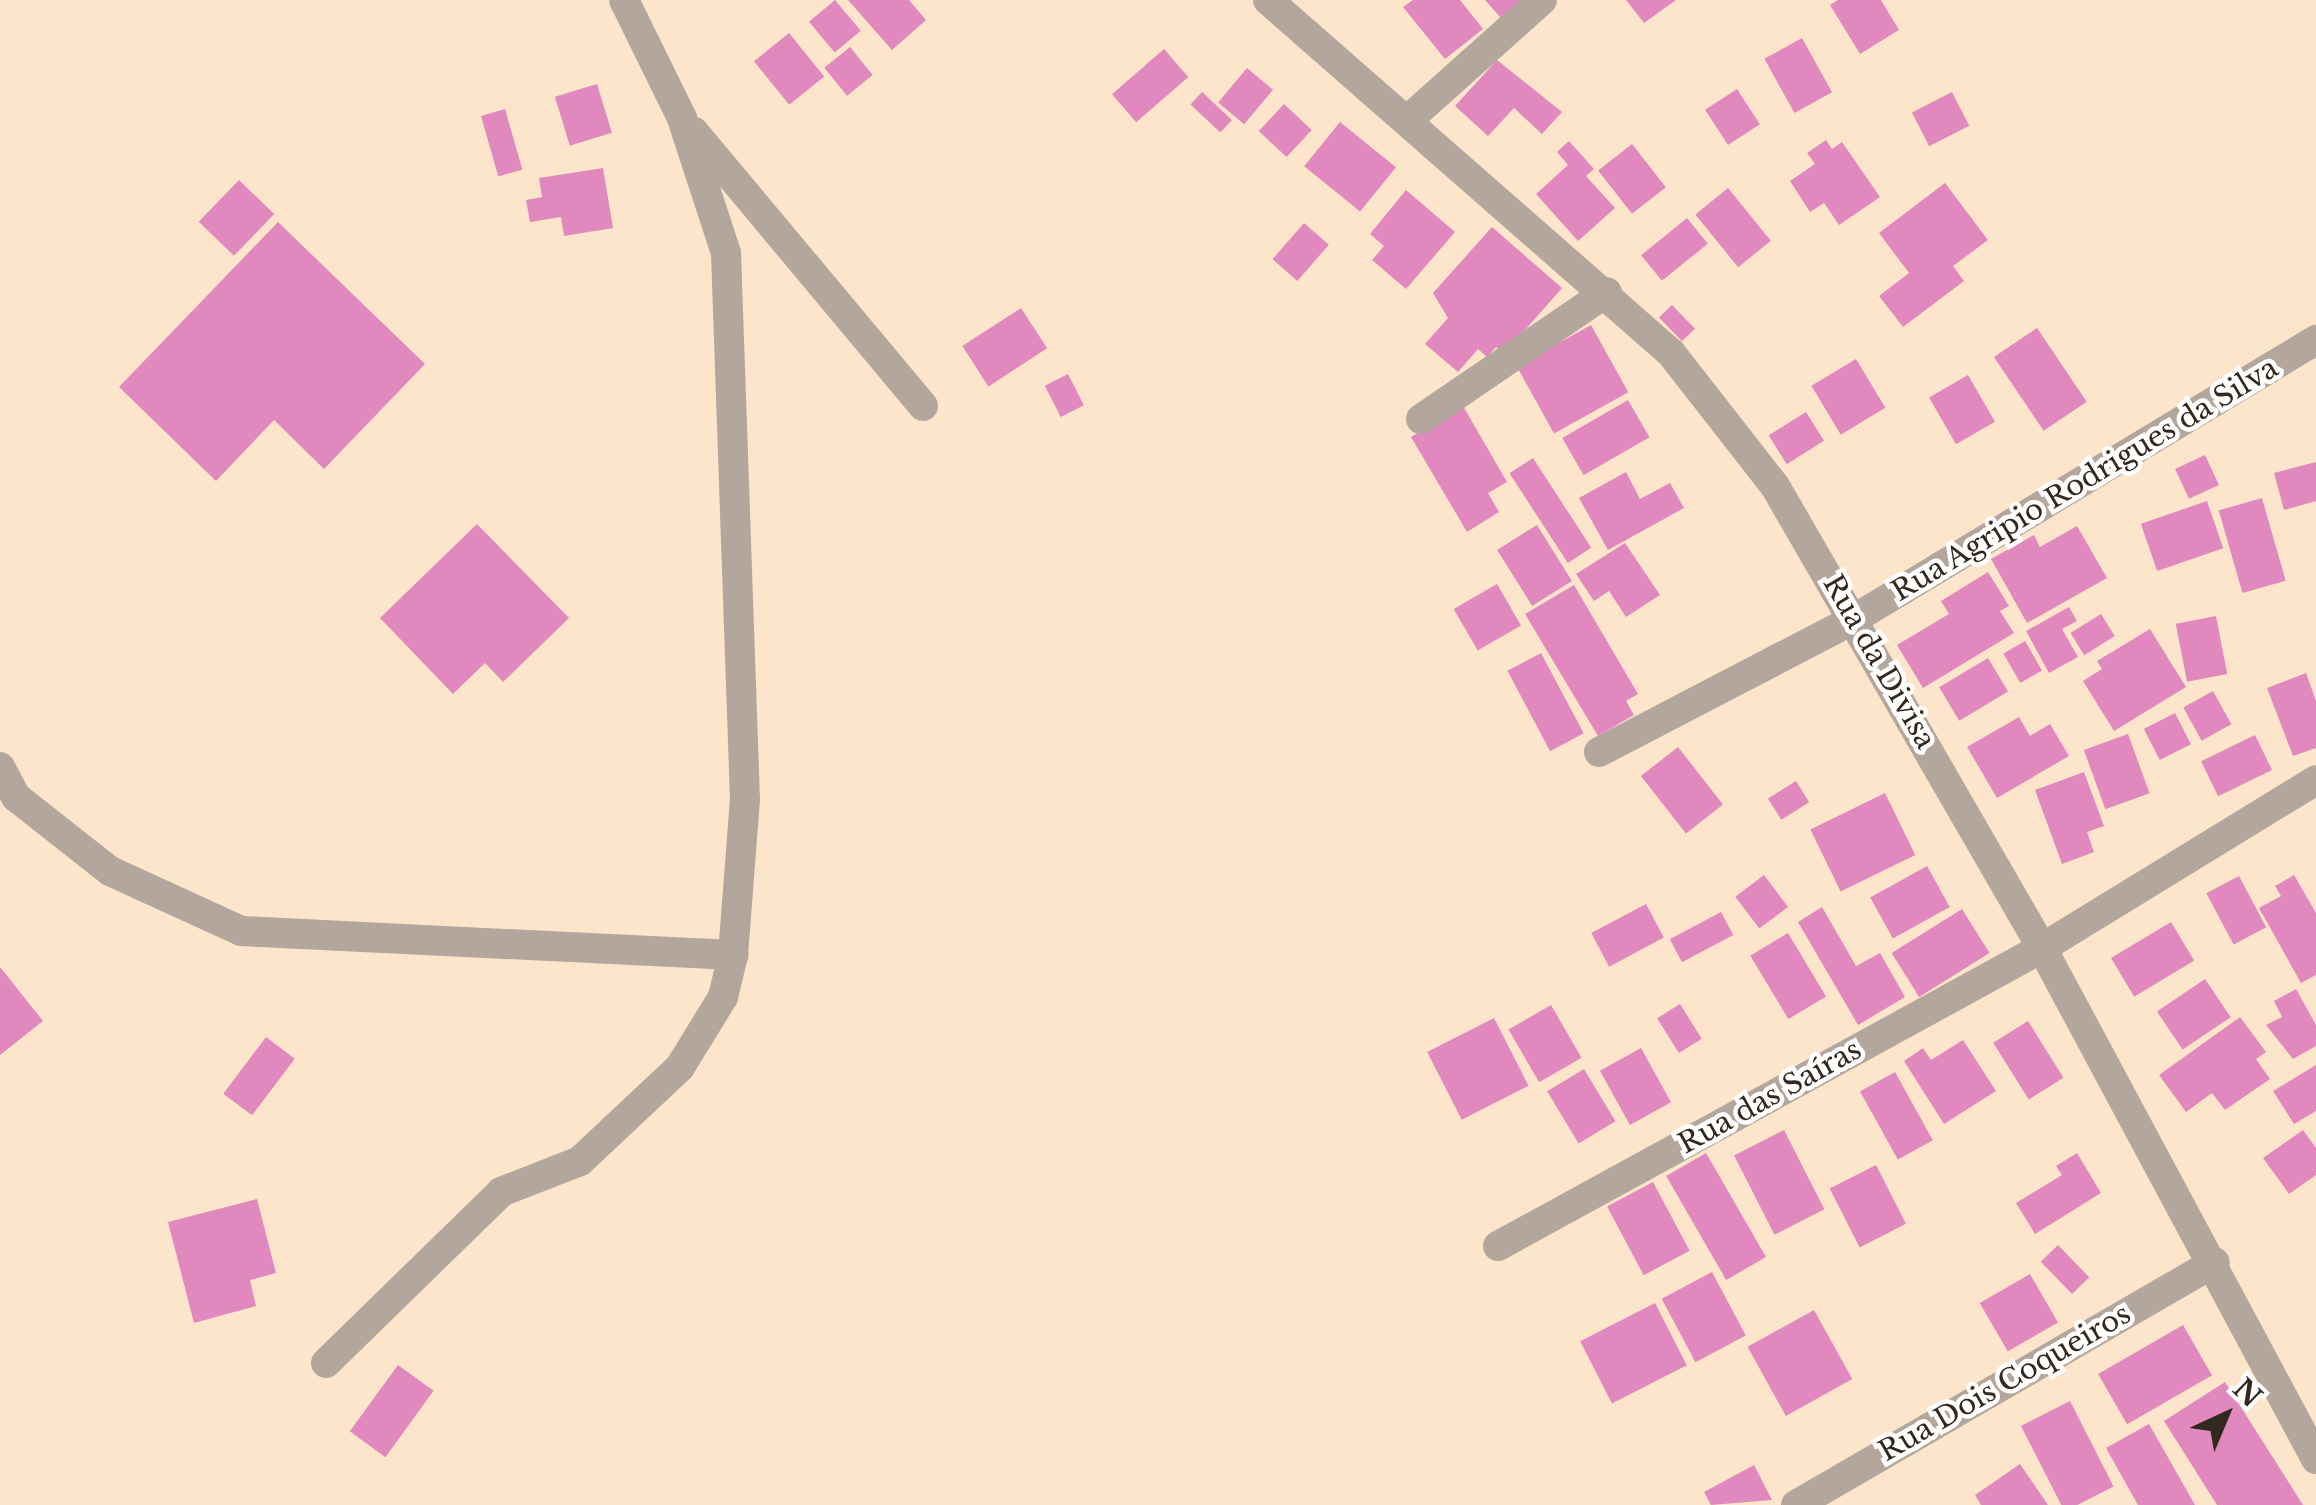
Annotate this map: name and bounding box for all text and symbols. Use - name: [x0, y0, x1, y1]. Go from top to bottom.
- street label: Rua Agripio Rodrigues da Silva: [1885, 351, 2285, 609]
- street label: Rua da Divisa: [1815, 569, 1943, 755]
- street label: Rua das Saíras: [1673, 1033, 1867, 1161]
- street label: Rua Dois Coqueiros: [1873, 1297, 2137, 1469]
- north arrow: [2176, 1365, 2276, 1465]
- text: N: [2226, 1371, 2269, 1415]

